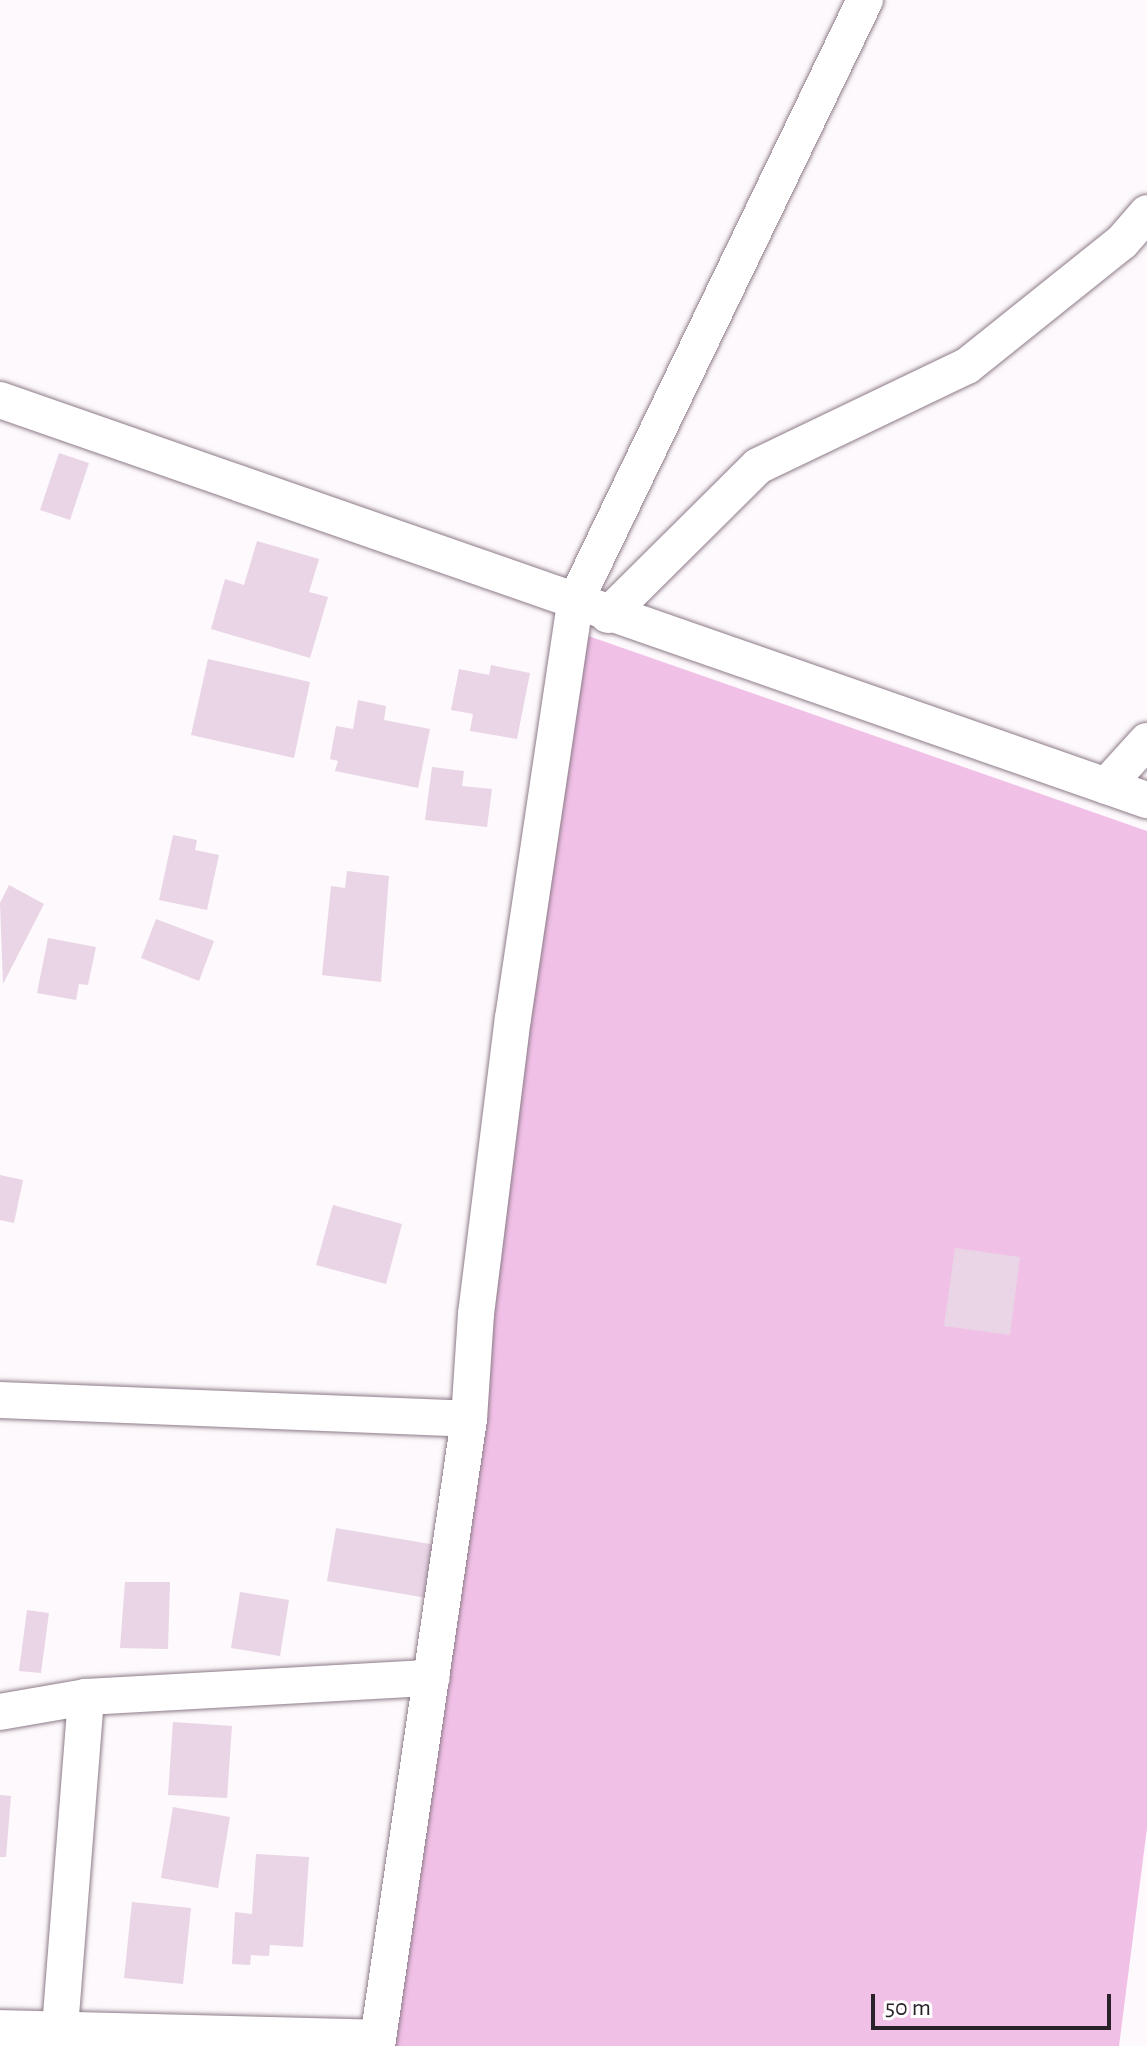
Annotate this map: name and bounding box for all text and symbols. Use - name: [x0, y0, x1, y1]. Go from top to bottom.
- scale bar: [875, 1978, 1115, 2028]
- text: 50 m: [885, 1996, 931, 2020]

